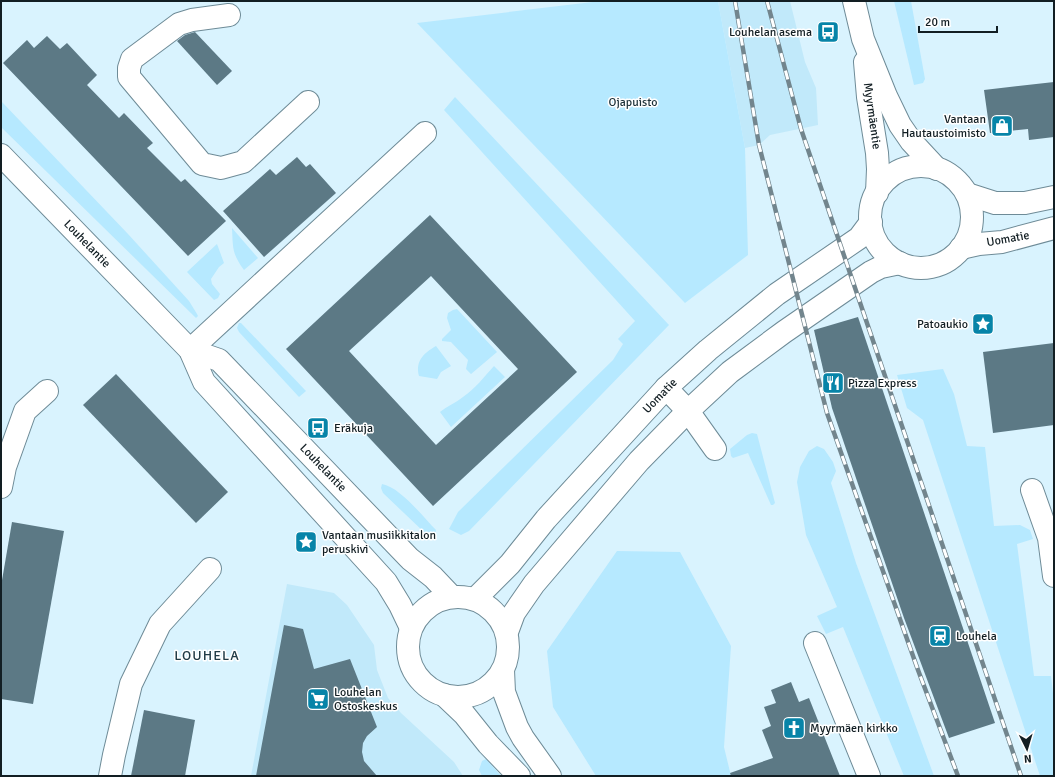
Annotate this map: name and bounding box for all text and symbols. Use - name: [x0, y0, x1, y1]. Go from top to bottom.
- scale bar: [919, 8, 997, 34]
- text: 20 m: [925, 15, 950, 30]
- bus stop icon: Louhelan asema: [815, 19, 841, 45]
- place label: Louhelan asema: [729, 25, 812, 40]
- street label: Myyrmäentie: [860, 82, 884, 150]
- park label: Ojapuisto: [608, 95, 658, 110]
- place label: Vantaan Hautaustoimisto: [901, 112, 986, 141]
- shop icon: Vantaan Hautaustoimisto: [989, 113, 1015, 139]
- street label: Louhelantie: [60, 217, 114, 271]
- street label: Uomatie: [985, 228, 1031, 250]
- place icon: Patoaukio: [970, 311, 996, 337]
- place label: Patoaukio: [917, 317, 968, 332]
- restaurant icon: Pizza Express: [820, 370, 846, 396]
- street label: Uomatie: [640, 375, 680, 417]
- place label: Pizza Express: [848, 376, 917, 391]
- bus stop icon: Eräkuja: [305, 415, 331, 441]
- place label: Eräkuja: [334, 421, 373, 436]
- street label: Louhelantie: [296, 441, 350, 495]
- place label: Vantaan musiikkitalon peruskivi: [322, 528, 436, 557]
- place icon: Vantaan musiikkitalon peruskivi: [293, 529, 319, 555]
- station icon: Louhela: [927, 623, 953, 649]
- place label: Louhela: [956, 629, 997, 644]
- district label: LOUHELA: [174, 647, 240, 664]
- place label: Louhelan Ostoskeskus: [334, 685, 397, 714]
- supermarket icon: Louhelan Ostoskeskus: [305, 686, 331, 712]
- church icon: Myyrmäen kirkko: [781, 715, 807, 741]
- place label: Myyrmäen kirkko: [810, 721, 898, 736]
- north arrow: [1007, 729, 1047, 769]
- text: N: [1023, 752, 1032, 765]

